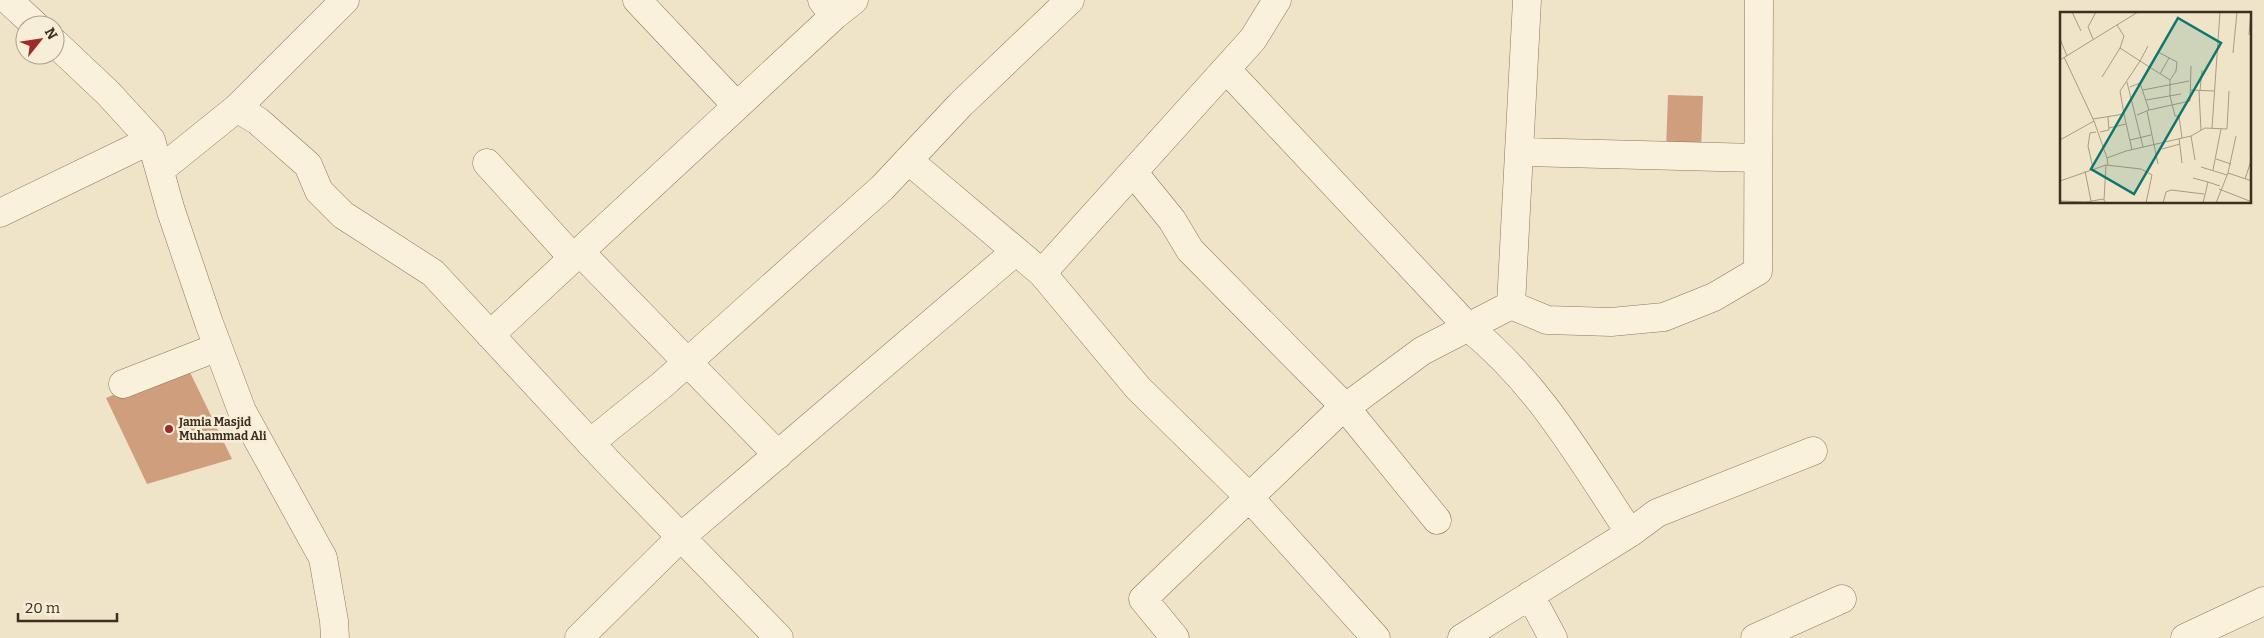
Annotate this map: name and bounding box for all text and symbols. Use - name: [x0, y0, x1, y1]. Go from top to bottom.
- inset map: [2060, 12, 2252, 204]
- north arrow: [15, 15, 65, 65]
- text: N: [41, 25, 61, 43]
- place label: Jamia Masjid Muhammad Ali: [178, 415, 267, 443]
- marker: Jamia Masjid Muhammad Ali: [163, 423, 175, 435]
- scale bar: [18, 590, 116, 622]
- text: 20 m: [25, 599, 61, 617]

